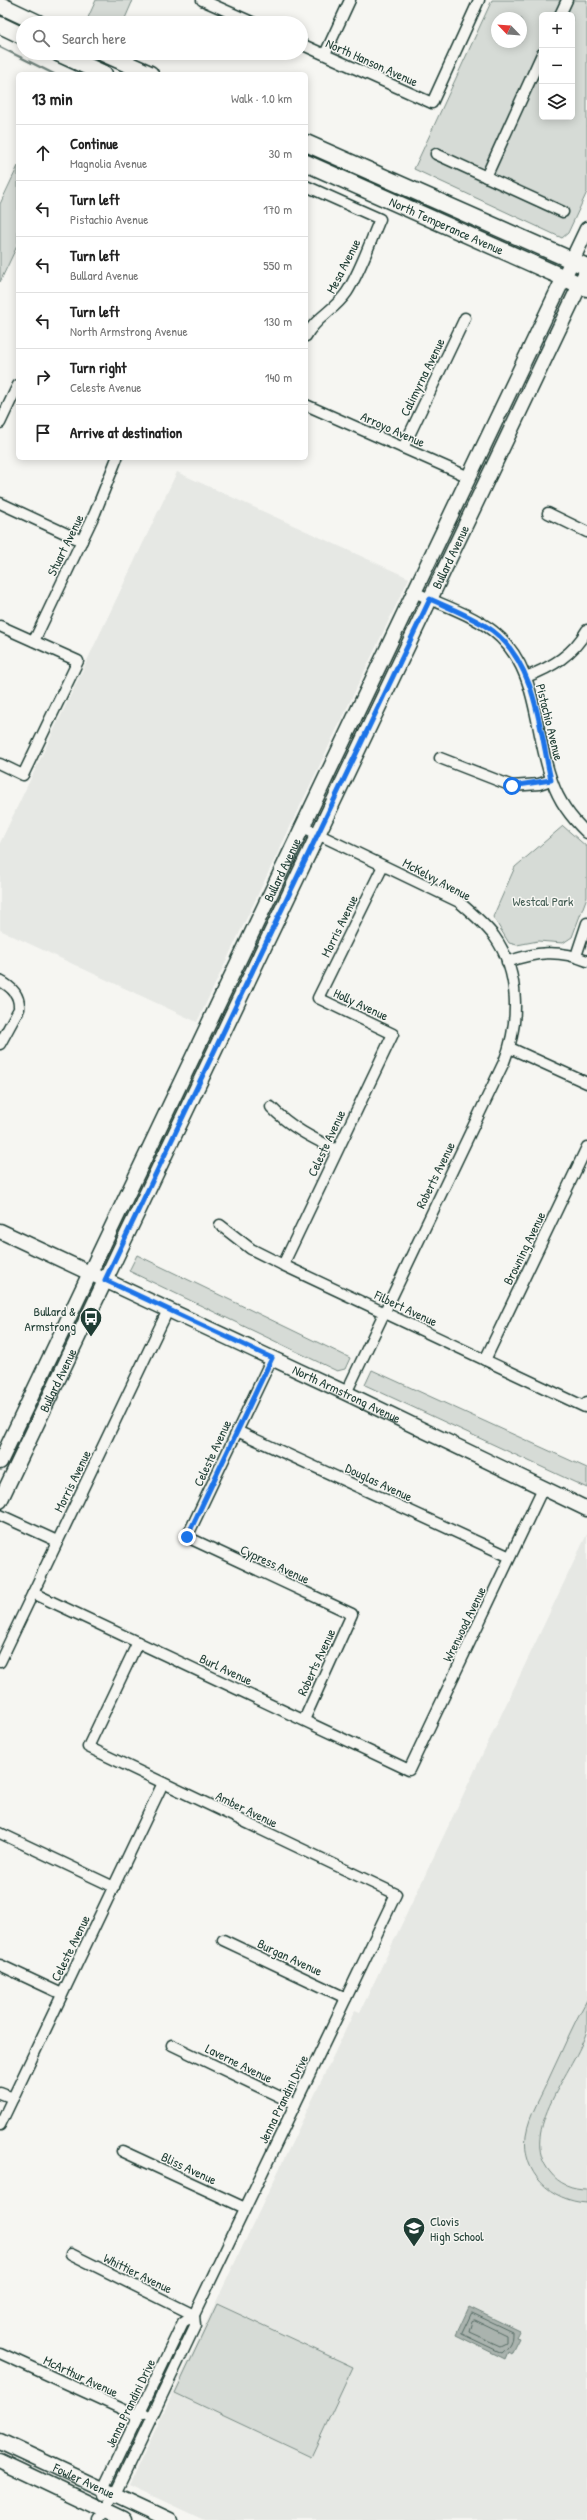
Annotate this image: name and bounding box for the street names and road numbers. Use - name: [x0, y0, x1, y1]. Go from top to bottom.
- street label: North Hanson Avenue: [323, 34, 421, 90]
- street label: North Temperance Avenue: [387, 192, 507, 259]
- street label: Mesa Avenue: [322, 236, 364, 296]
- street label: Calimyrna Avenue: [395, 335, 449, 419]
- street label: Arroyo Avenue: [358, 407, 428, 451]
- street label: Stuart Avenue: [42, 511, 88, 579]
- street label: Bullard Avenue: [427, 522, 473, 592]
- street label: Pistachio Avenue: [532, 682, 568, 762]
- street label: Bullard Avenue: [259, 835, 305, 905]
- street label: McKelvy Avenue: [400, 853, 474, 905]
- street label: Morris Avenue: [316, 892, 362, 960]
- street label: Holly Avenue: [331, 984, 391, 1024]
- street label: Celeste Avenue: [303, 1107, 349, 1179]
- street label: Roberts Avenue: [411, 1139, 459, 1211]
- street label: Browning Avenue: [499, 1208, 549, 1288]
- street label: Filbert Avenue: [371, 1285, 440, 1330]
- street label: Bullard Avenue: [35, 1345, 81, 1415]
- street label: North Armstrong Avenue: [290, 1360, 404, 1427]
- street label: Celeste Avenue: [189, 1417, 235, 1489]
- street label: Morris Avenue: [49, 1447, 95, 1515]
- street label: Douglas Avenue: [343, 1459, 415, 1505]
- street label: Cypress Avenue: [238, 1540, 312, 1588]
- street label: Wrenwood Avenue: [438, 1583, 490, 1665]
- street label: Roberts Avenue: [293, 1626, 339, 1698]
- street label: Burl Avenue: [197, 1649, 255, 1689]
- street label: Amber Avenue: [213, 1786, 281, 1832]
- street label: Celeste Avenue: [46, 1912, 94, 1984]
- street label: Burgan Avenue: [255, 1934, 325, 1980]
- street label: Laverne Avenue: [203, 2039, 275, 2087]
- street label: Jenna Prandini Drive: [254, 2052, 312, 2146]
- street label: Bliss Avenue: [158, 2147, 220, 2189]
- street label: Whittier Avenue: [101, 2249, 175, 2297]
- street label: McArthur Avenue: [41, 2351, 121, 2401]
- street label: Jenna Prandini Drive: [101, 2356, 159, 2450]
- street label: Fowler Avenue: [50, 2458, 118, 2502]

